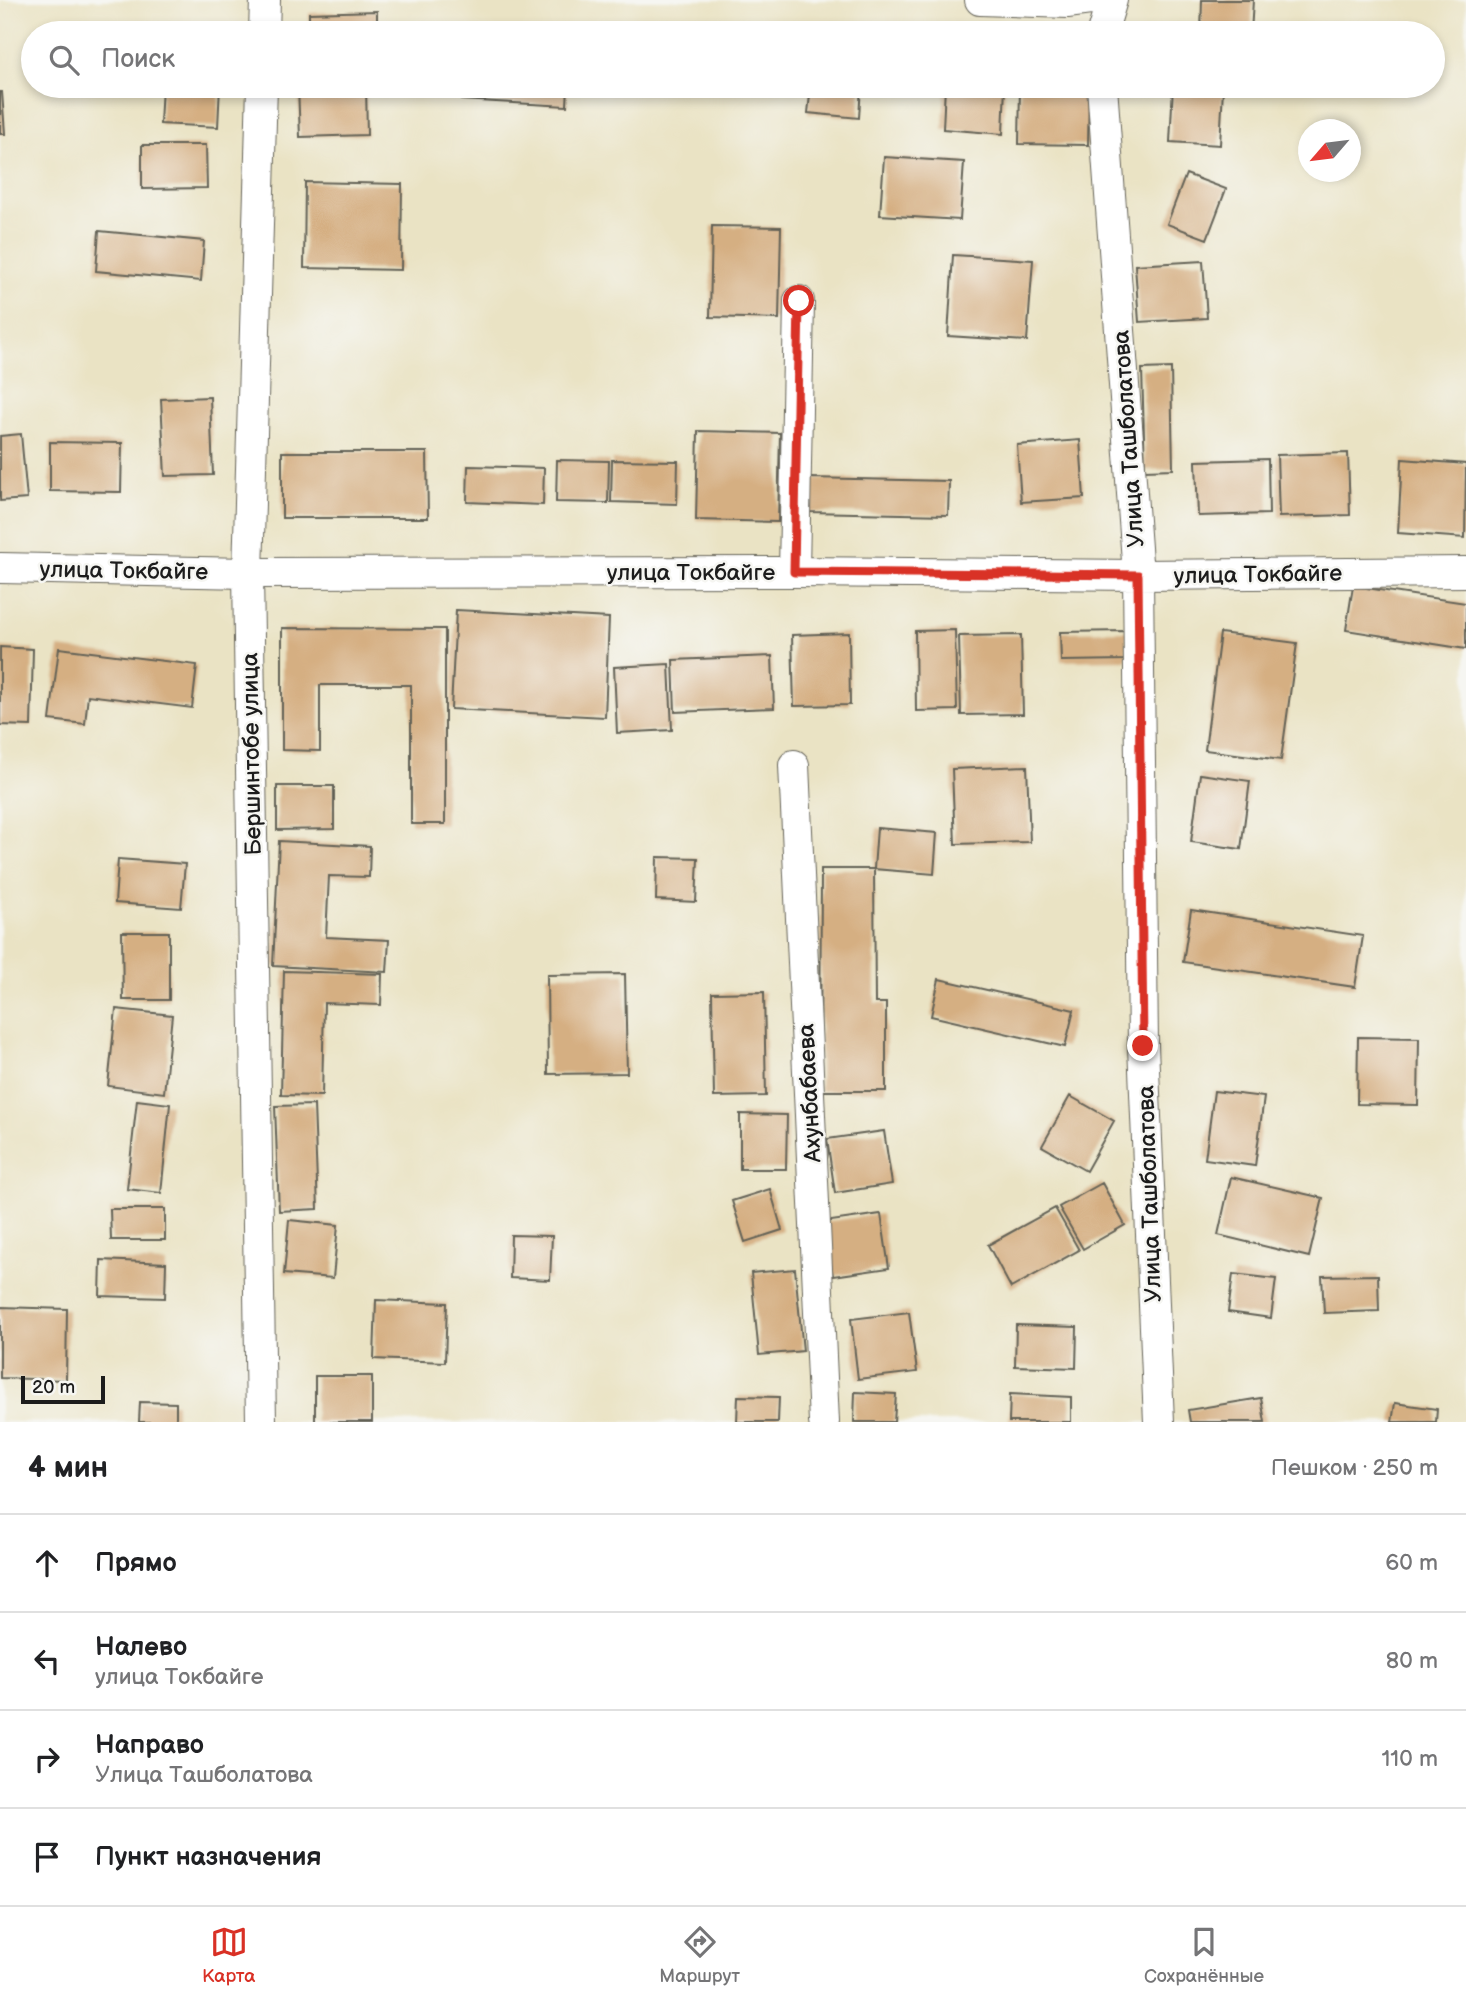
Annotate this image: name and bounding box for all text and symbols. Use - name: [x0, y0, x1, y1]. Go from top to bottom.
- search box: [21, 21, 1445, 98]
- icon: search: [45, 41, 83, 79]
- text: Поиск: [101, 44, 175, 75]
- north arrow: [1298, 119, 1361, 182]
- route start: [783, 285, 814, 316]
- street label: Улица Ташболатова: [1107, 329, 1151, 549]
- street label: улица Токбайге: [39, 556, 209, 586]
- street label: улица Токбайге: [607, 559, 775, 587]
- street label: улица Токбайге: [1173, 560, 1343, 590]
- street label: Бершинтобе улица: [236, 652, 268, 856]
- street label: Ахунбабаева: [792, 1023, 828, 1164]
- route end: [1127, 1030, 1158, 1061]
- street label: Улица Ташболатова: [1132, 1084, 1168, 1303]
- scale bar: [21, 1373, 105, 1405]
- text: 20 m: [32, 1376, 75, 1399]
- text: 4 мин: [28, 1450, 108, 1486]
- text: Пешком · 250 m: [1271, 1454, 1438, 1482]
- icon: ahead: [28, 1544, 66, 1582]
- text: Прямо: [95, 1548, 177, 1579]
- text: 60 m: [1385, 1549, 1438, 1577]
- text: Налево: [95, 1632, 187, 1663]
- icon: left: [28, 1642, 66, 1680]
- text: 80 m: [1386, 1647, 1438, 1675]
- text: улица Токбайге: [95, 1663, 264, 1691]
- text: Направо: [95, 1730, 204, 1761]
- icon: right: [28, 1740, 66, 1778]
- text: 110 m: [1381, 1745, 1438, 1773]
- text: Улица Ташболатова: [95, 1761, 313, 1789]
- icon: arrive: [28, 1838, 66, 1876]
- text: Пункт назначения: [95, 1842, 321, 1873]
- tab: Карта: [202, 1923, 255, 1988]
- tab: Маршрут: [659, 1923, 740, 1988]
- tab: Сохранённые: [1144, 1923, 1264, 1988]

